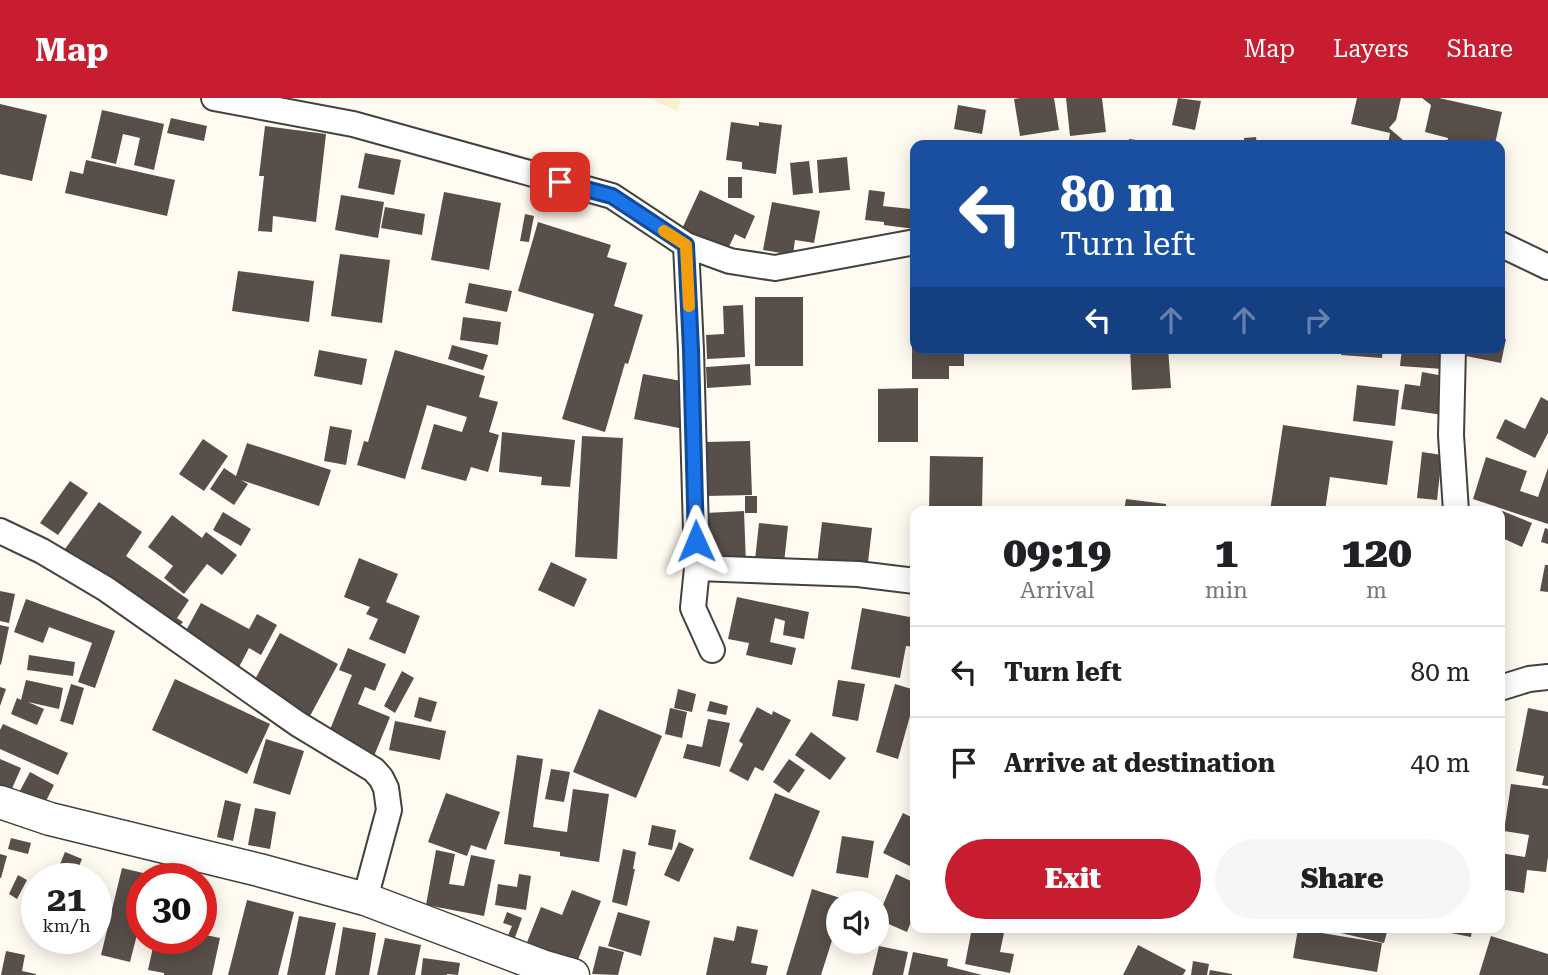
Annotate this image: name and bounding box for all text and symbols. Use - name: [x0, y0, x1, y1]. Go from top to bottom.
- text: Map: [35, 30, 109, 69]
- text: Map: [1244, 35, 1295, 63]
- text: Layers: [1333, 35, 1409, 63]
- text: Share: [1447, 35, 1513, 63]
- pin: [530, 152, 590, 212]
- icon: arrive: [541, 163, 579, 201]
- text: 80 m: [1060, 166, 1175, 223]
- icon: left: [945, 168, 1036, 259]
- text: Turn left: [1060, 225, 1195, 263]
- icon: left: [1079, 301, 1117, 339]
- icon: ahead: [1152, 301, 1190, 339]
- icon: ahead: [1225, 301, 1263, 339]
- icon: right: [1298, 301, 1336, 339]
- position arrow: [659, 504, 733, 578]
- text: 09:19: [1003, 528, 1111, 577]
- text: 1: [1214, 528, 1238, 577]
- text: 120: [1341, 528, 1412, 577]
- text: Arrival: [1020, 577, 1095, 604]
- text: min: [1205, 577, 1248, 604]
- text: m: [1366, 577, 1387, 604]
- icon: left: [945, 653, 983, 691]
- text: Turn left: [1004, 657, 1122, 687]
- text: 80 m: [1411, 657, 1470, 687]
- icon: arrive: [945, 744, 983, 782]
- text: Arrive at destination: [1004, 748, 1275, 778]
- text: 40 m: [1411, 748, 1470, 778]
- button: Exit: [945, 839, 1201, 919]
- button: Share: [1215, 839, 1470, 919]
- speed limit sign: 30: [126, 863, 217, 954]
- text: 21: [47, 879, 86, 920]
- map controls: [826, 891, 889, 954]
- button: sound: [826, 891, 889, 954]
- text: km/h: [42, 915, 91, 936]

